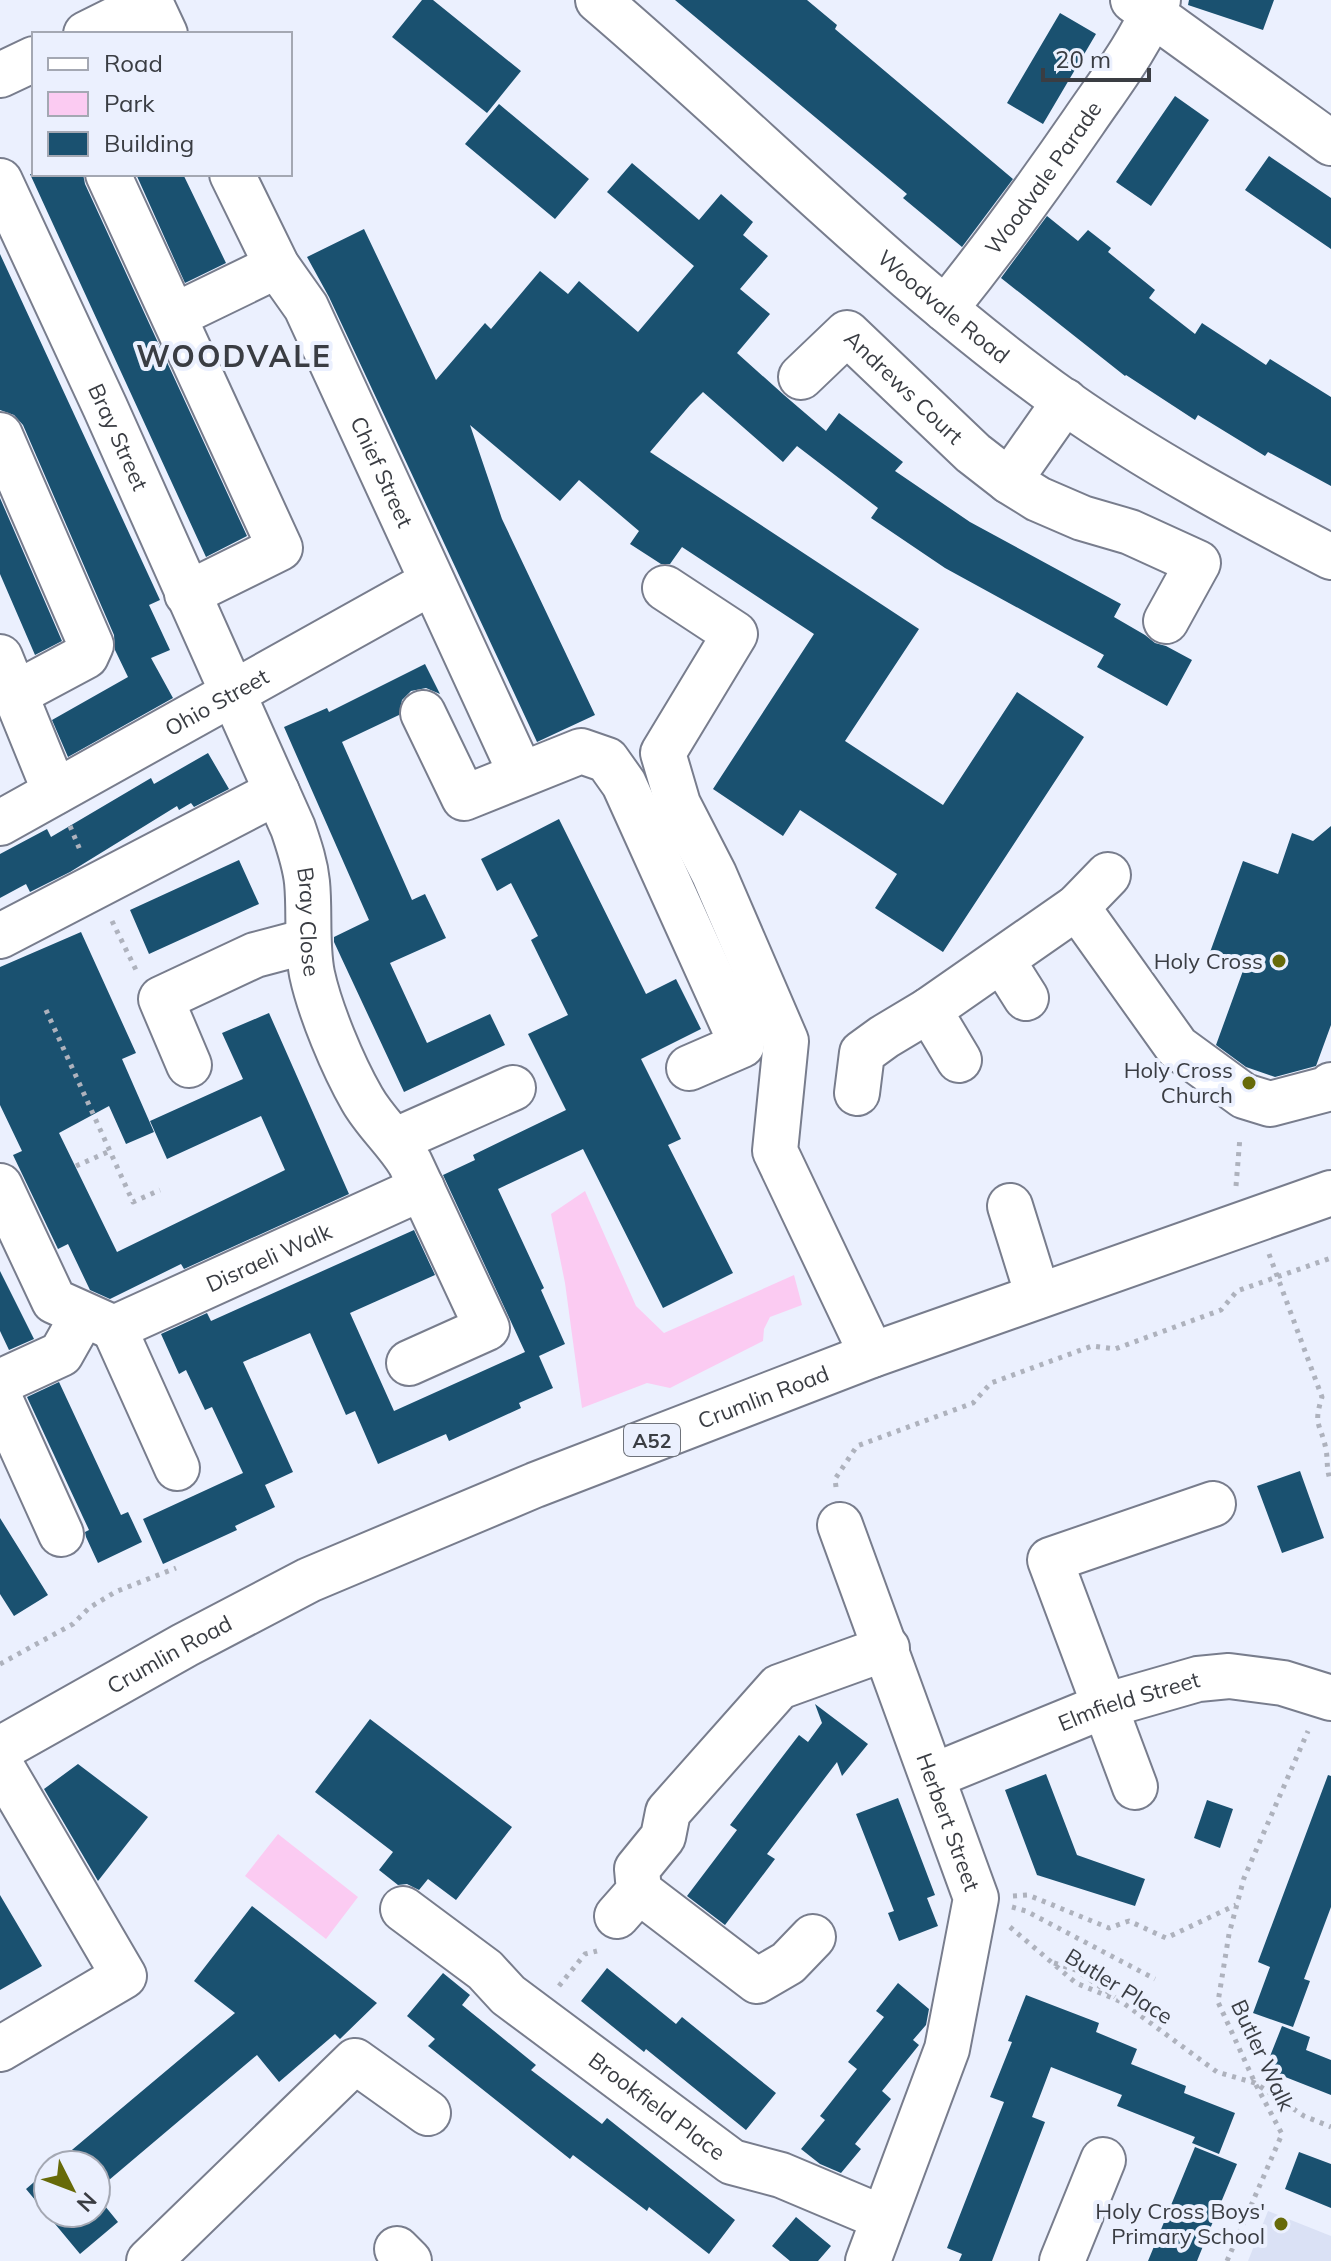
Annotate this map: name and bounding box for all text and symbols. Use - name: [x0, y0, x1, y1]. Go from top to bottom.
- legend: [32, 32, 292, 176]
- scale bar: [1043, 32, 1149, 82]
- text: 20 m: [1055, 44, 1111, 74]
- text: Road: [104, 48, 163, 78]
- text: Park: [104, 88, 155, 118]
- street label: Woodvale Parade: [979, 96, 1108, 260]
- text: Building: [104, 128, 194, 158]
- street label: Woodvale Road: [872, 244, 1015, 369]
- street label: Andrews Court: [839, 324, 969, 450]
- district label: WOODVALE: [136, 337, 332, 375]
- street label: Bray Street: [82, 379, 155, 495]
- street label: Chief Street: [344, 412, 420, 532]
- street label: Ohio Street: [160, 662, 274, 742]
- street label: Bray Close: [291, 865, 326, 978]
- place label: Holy Cross: [1154, 947, 1263, 975]
- marker: Holy Cross: [1270, 952, 1288, 970]
- place label: Holy Cross Church: [1124, 1056, 1233, 1109]
- marker: Holy Cross Church: [1240, 1074, 1258, 1092]
- street label: Disraeli Walk: [202, 1217, 337, 1298]
- street label: Crumlin Road: [694, 1359, 833, 1435]
- road number: A52: [624, 1424, 680, 1456]
- street label: Crumlin Road: [102, 1609, 237, 1700]
- street label: Elmfield Street: [1054, 1665, 1203, 1737]
- street label: Herbert Street: [910, 1749, 986, 1895]
- street label: Butler Place: [1060, 1942, 1178, 2030]
- street label: Butler Walk: [1225, 1995, 1301, 2116]
- street label: Brookfield Place: [583, 2046, 731, 2166]
- north arrow: [32, 2149, 112, 2229]
- text: N: [71, 2187, 103, 2218]
- place label: Holy Cross Boys' Primary School: [1095, 2197, 1265, 2250]
- marker: Holy Cross Boys' Primary School: [1272, 2215, 1290, 2233]

